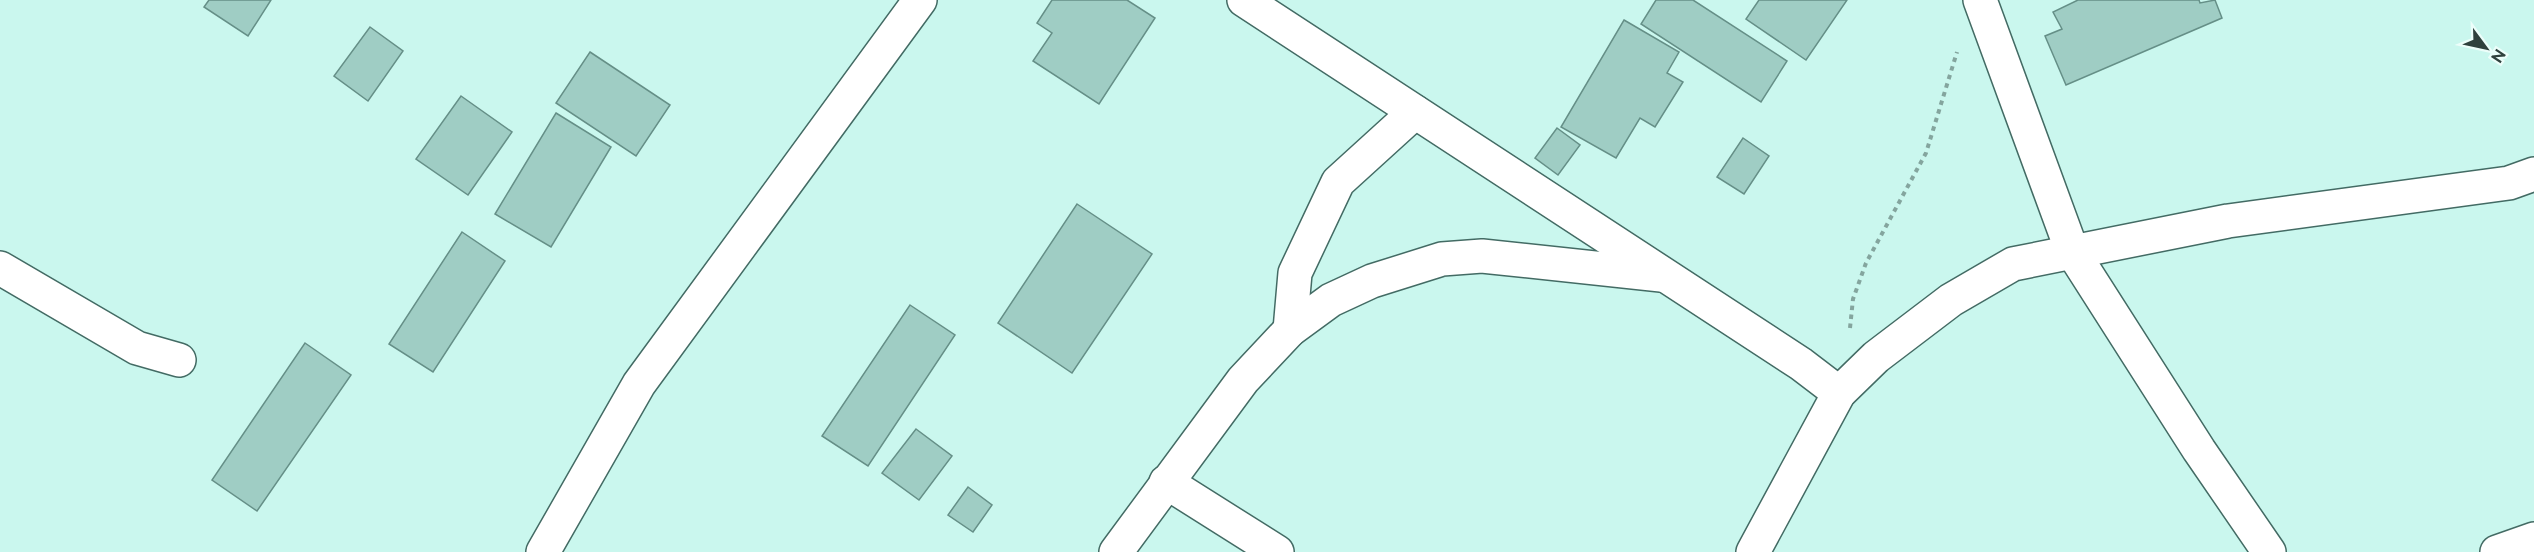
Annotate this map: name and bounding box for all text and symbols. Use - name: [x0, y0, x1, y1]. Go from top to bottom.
- north arrow: [2456, 18, 2516, 78]
- text: N: [2487, 46, 2509, 66]

